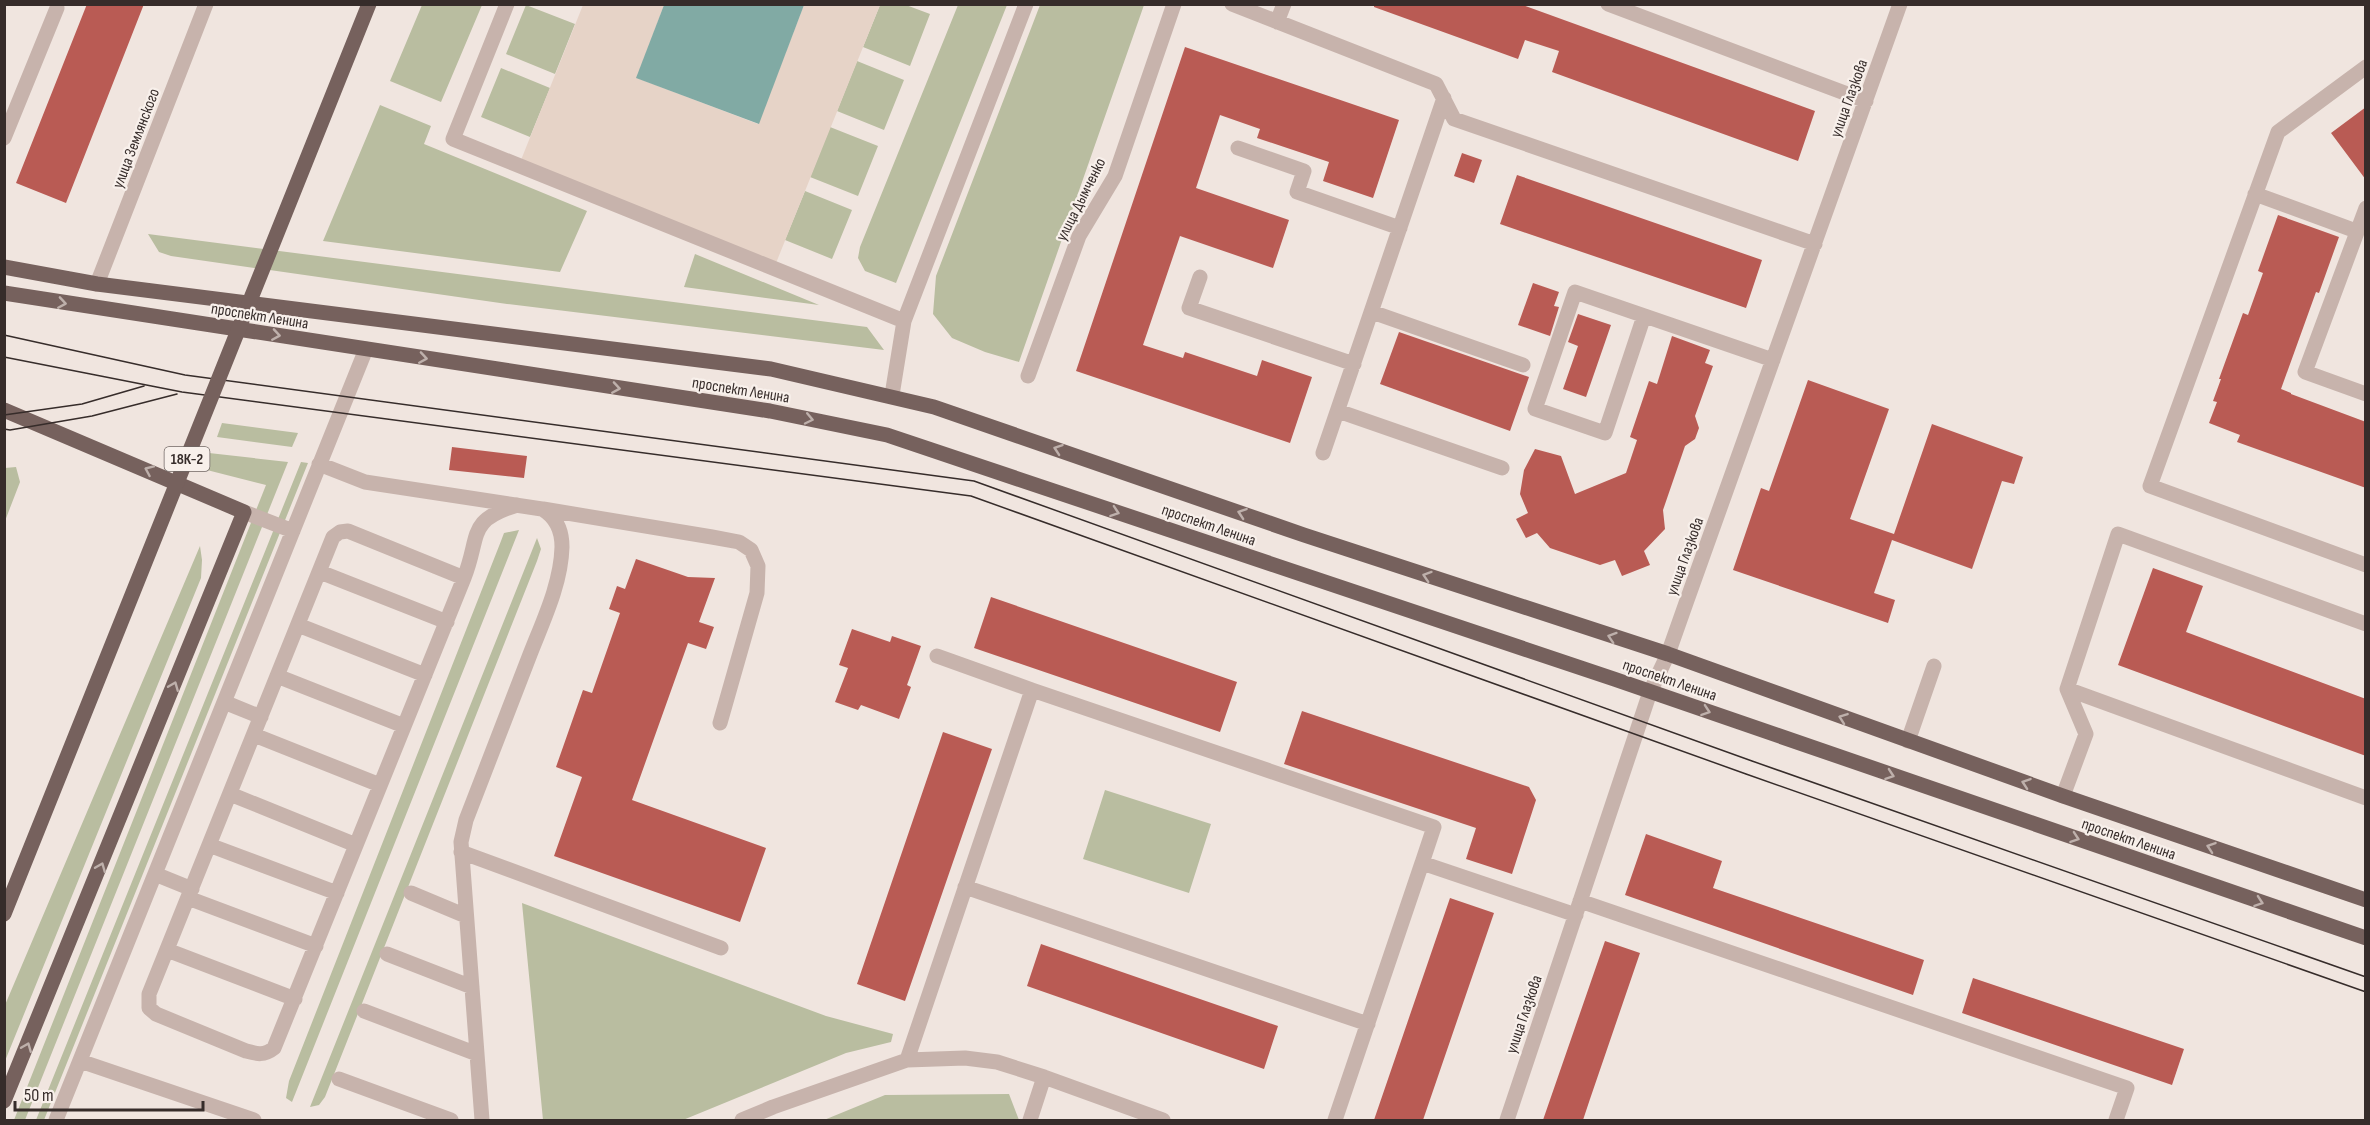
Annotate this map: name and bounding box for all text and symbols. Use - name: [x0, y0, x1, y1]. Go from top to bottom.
- street label: улица Глазкова: [1827, 57, 1872, 140]
- street label: улица Землянского: [109, 86, 164, 191]
- street label: улица Дымченко: [1052, 155, 1110, 244]
- one-way arrow: [58, 296, 67, 308]
- street label: проспект Ленина: [210, 299, 310, 334]
- one-way arrow: [271, 329, 280, 341]
- one-way arrow: [419, 352, 428, 364]
- street label: проспект Ленина: [691, 373, 791, 408]
- one-way arrow: [612, 381, 621, 393]
- one-way arrow: [803, 412, 813, 425]
- one-way arrow: [1053, 444, 1064, 457]
- road number: 18К-2: [164, 447, 210, 471]
- one-way arrow: [144, 465, 155, 477]
- street label: проспект Ленина: [1159, 500, 1258, 550]
- one-way arrow: [1109, 504, 1120, 517]
- one-way arrow: [1237, 508, 1248, 521]
- street label: улица Глазкова: [1663, 515, 1708, 598]
- one-way arrow: [1422, 570, 1433, 583]
- one-way arrow: [1607, 632, 1618, 644]
- street label: проспект Ленина: [1620, 655, 1719, 705]
- one-way arrow: [167, 681, 179, 692]
- one-way arrow: [1700, 704, 1711, 717]
- one-way arrow: [1838, 713, 1849, 725]
- one-way arrow: [1884, 767, 1895, 780]
- one-way arrow: [2021, 778, 2032, 791]
- street label: проспект Ленина: [2079, 814, 2178, 864]
- one-way arrow: [2069, 831, 2080, 844]
- one-way arrow: [2206, 841, 2217, 854]
- one-way arrow: [94, 862, 106, 873]
- one-way arrow: [2253, 894, 2264, 907]
- street label: улица Глазкова: [1502, 973, 1547, 1056]
- one-way arrow: [20, 1042, 32, 1053]
- scale bar: [15, 1074, 202, 1112]
- text: 50 m: [24, 1085, 54, 1106]

